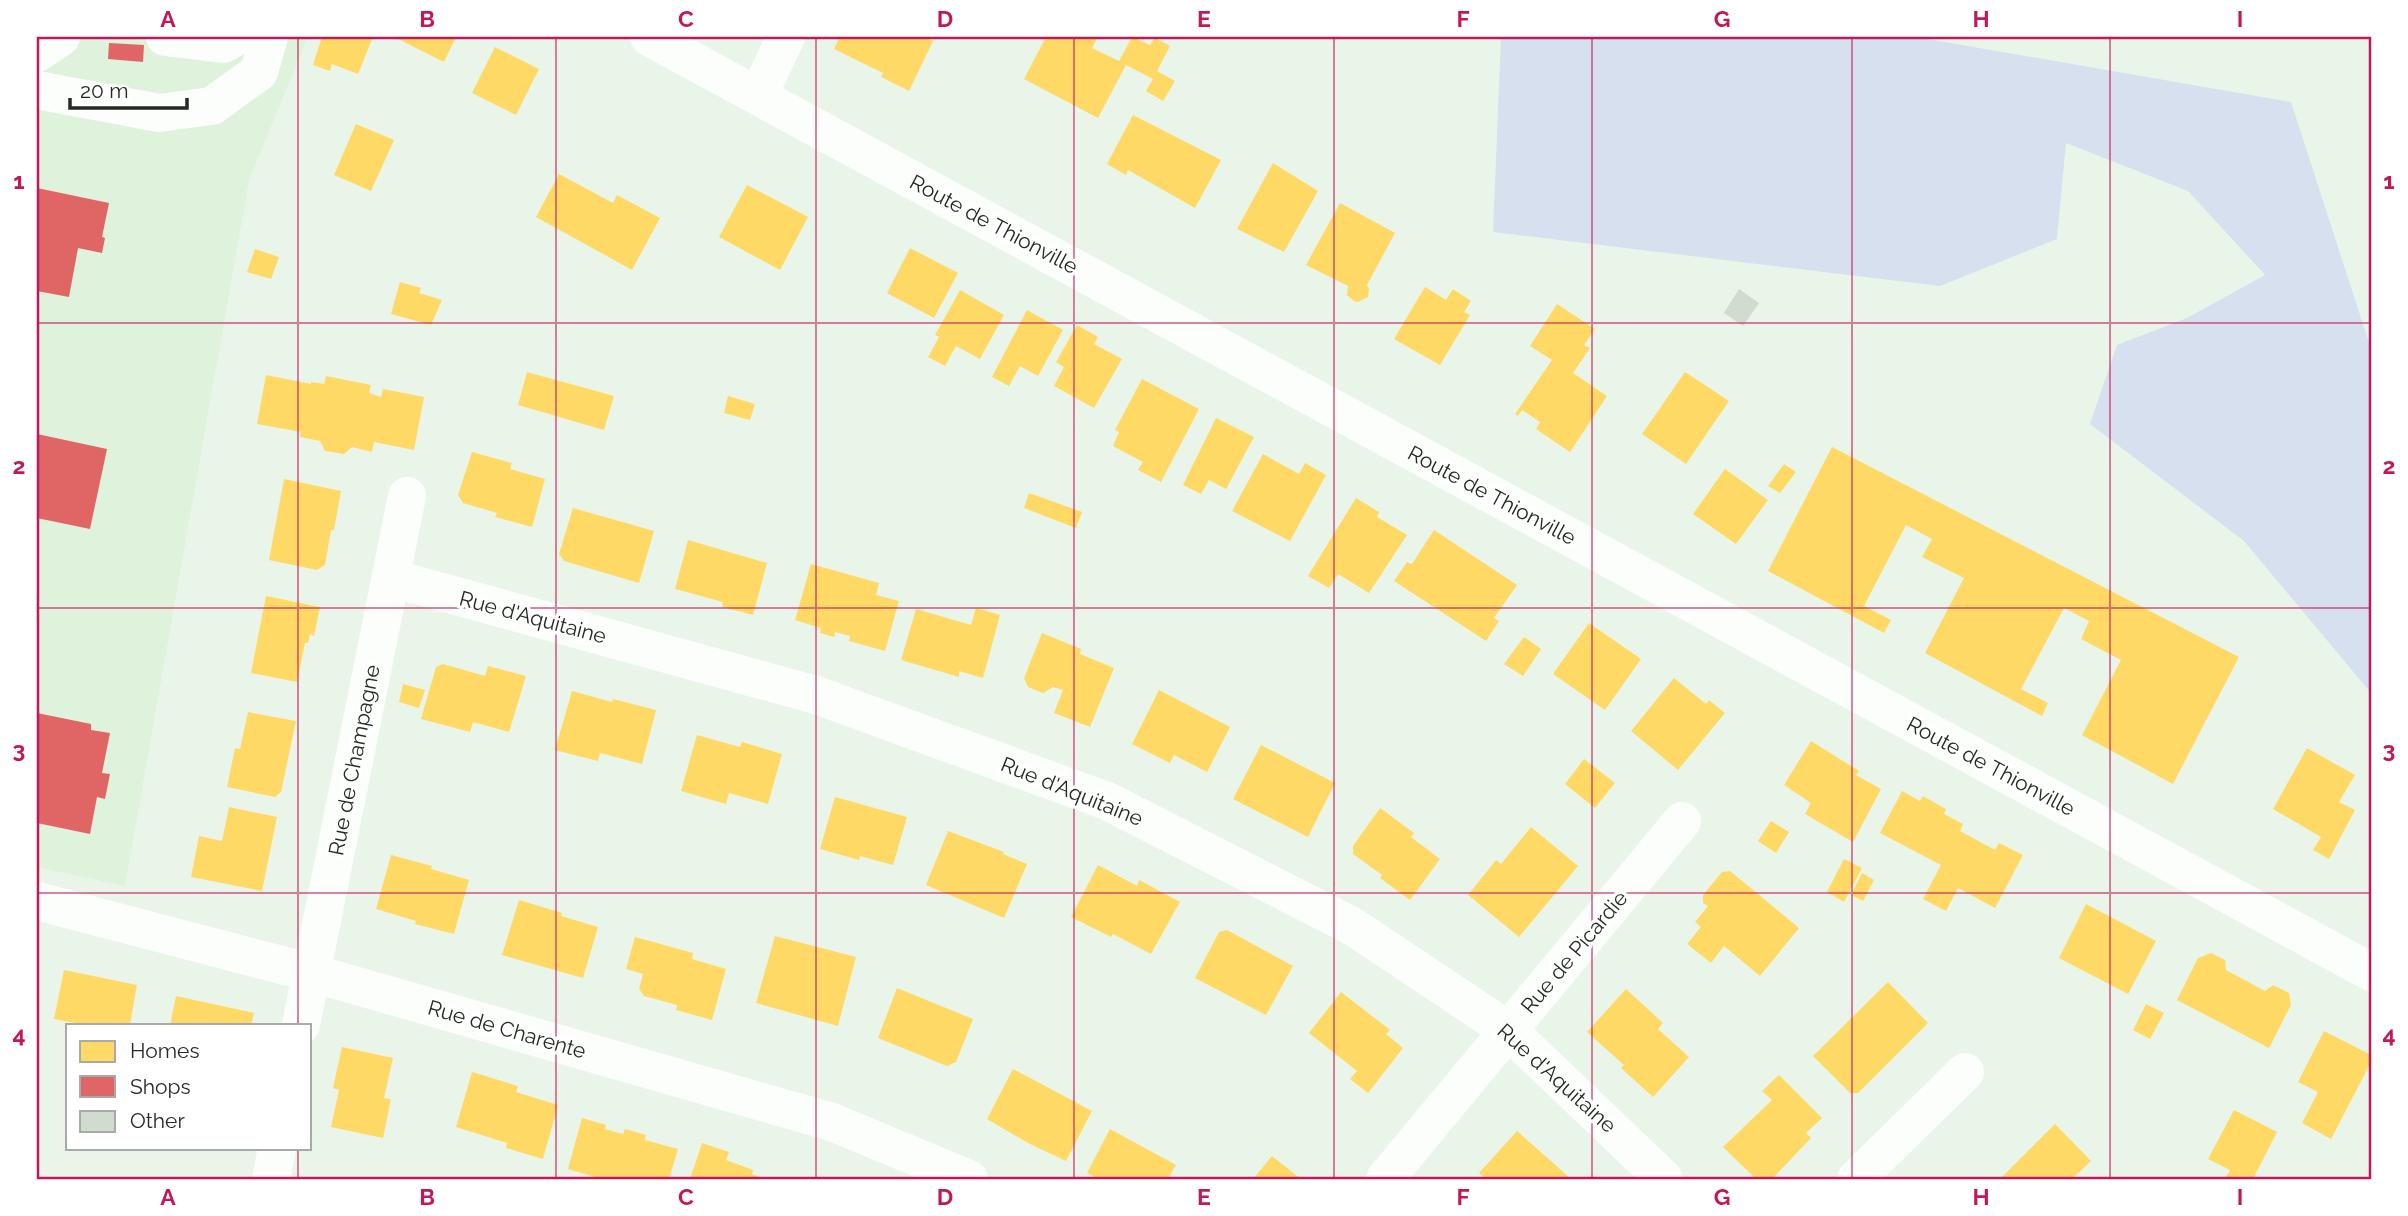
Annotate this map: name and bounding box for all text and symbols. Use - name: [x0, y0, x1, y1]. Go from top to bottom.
- text: A: [160, 5, 176, 32]
- text: B: [419, 5, 435, 32]
- text: C: [678, 5, 694, 32]
- text: D: [937, 5, 953, 32]
- text: E: [1197, 5, 1211, 32]
- text: F: [1456, 5, 1470, 32]
- text: G: [1714, 5, 1730, 32]
- text: H: [1972, 5, 1990, 32]
- text: I: [2237, 5, 2243, 32]
- scale bar: [70, 66, 187, 110]
- text: 20 m: [80, 78, 128, 103]
- text: 1: [13, 167, 25, 194]
- text: 1: [2383, 167, 2395, 194]
- street label: Route de Thionville: [906, 169, 1082, 279]
- street label: Route de Thionville: [1404, 440, 1580, 550]
- text: 2: [13, 452, 25, 479]
- text: 2: [2383, 452, 2395, 479]
- street label: Rue d'Aquitaine: [457, 585, 609, 649]
- street label: Rue de Champagne: [323, 662, 385, 858]
- street label: Route de Thionville: [1903, 711, 2079, 821]
- text: 3: [13, 736, 25, 763]
- text: 3: [2383, 736, 2395, 763]
- street label: Rue d'Aquitaine: [997, 751, 1147, 831]
- street label: Rue de Picardie: [1516, 886, 1632, 1018]
- street label: Rue de Charente: [425, 994, 589, 1064]
- street label: Rue d'Aquitaine: [1493, 1018, 1621, 1138]
- text: 4: [12, 1021, 26, 1048]
- text: 4: [2382, 1021, 2396, 1048]
- legend: [66, 1024, 312, 1150]
- text: Homes: [130, 1038, 200, 1063]
- text: Shops: [130, 1074, 191, 1099]
- text: Other: [130, 1108, 185, 1133]
- text: A: [160, 1183, 176, 1210]
- text: B: [419, 1183, 435, 1210]
- text: C: [678, 1183, 694, 1210]
- text: D: [937, 1183, 953, 1210]
- text: E: [1197, 1183, 1211, 1210]
- text: F: [1456, 1183, 1470, 1210]
- text: G: [1714, 1183, 1730, 1210]
- text: H: [1972, 1183, 1990, 1210]
- text: I: [2237, 1183, 2243, 1210]

